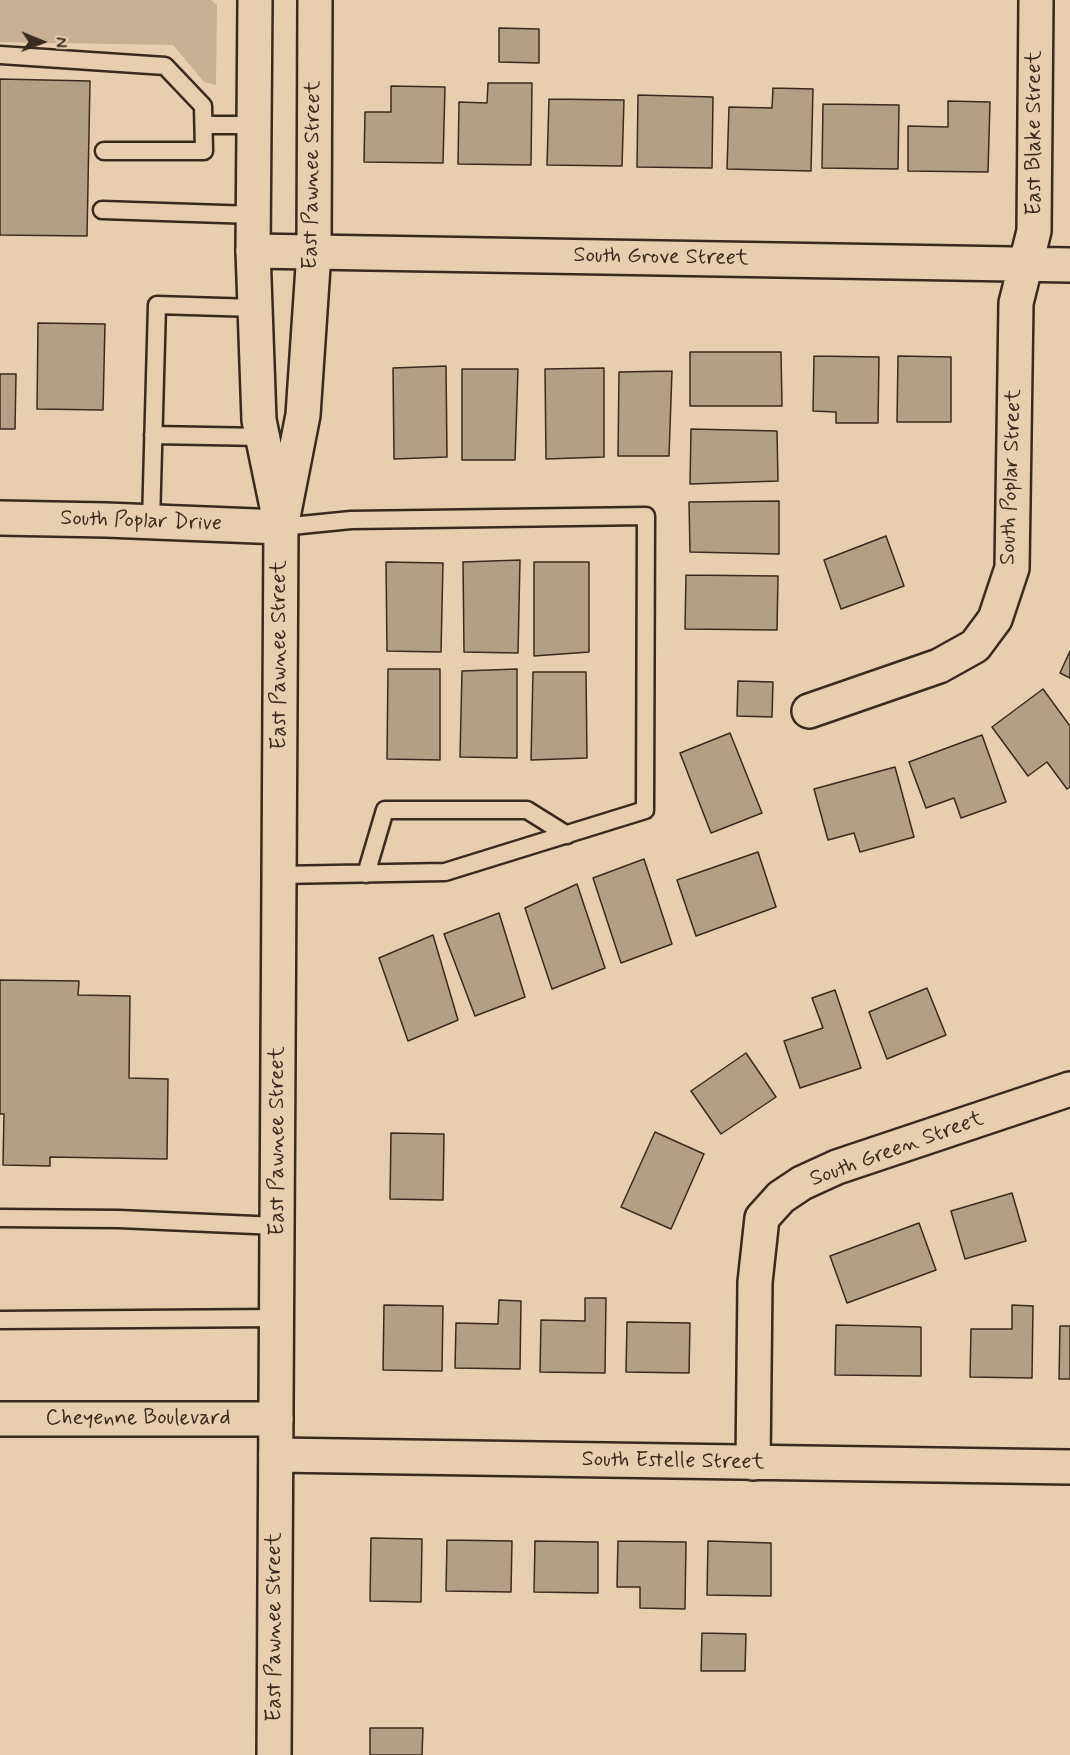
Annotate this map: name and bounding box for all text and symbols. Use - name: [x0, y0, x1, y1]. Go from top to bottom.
- north arrow: [12, 12, 72, 72]
- text: N: [50, 37, 71, 48]
- street label: East Blake Street: [1022, 50, 1048, 216]
- street label: East Pawnee Street: [298, 80, 328, 270]
- street label: South Grove Street: [573, 243, 749, 273]
- street label: South Poplar Street: [996, 388, 1028, 566]
- street label: South Poplar Drive: [60, 506, 222, 538]
- street label: East Pawnee Street: [267, 560, 293, 750]
- street label: East Pawnee Street: [265, 1046, 291, 1236]
- street label: South Green Street: [807, 1106, 987, 1194]
- street label: Cheyenne Boulevard: [45, 1406, 231, 1432]
- street label: South Estelle Street: [581, 1447, 765, 1477]
- street label: East Pawnee Street: [262, 1532, 288, 1722]

